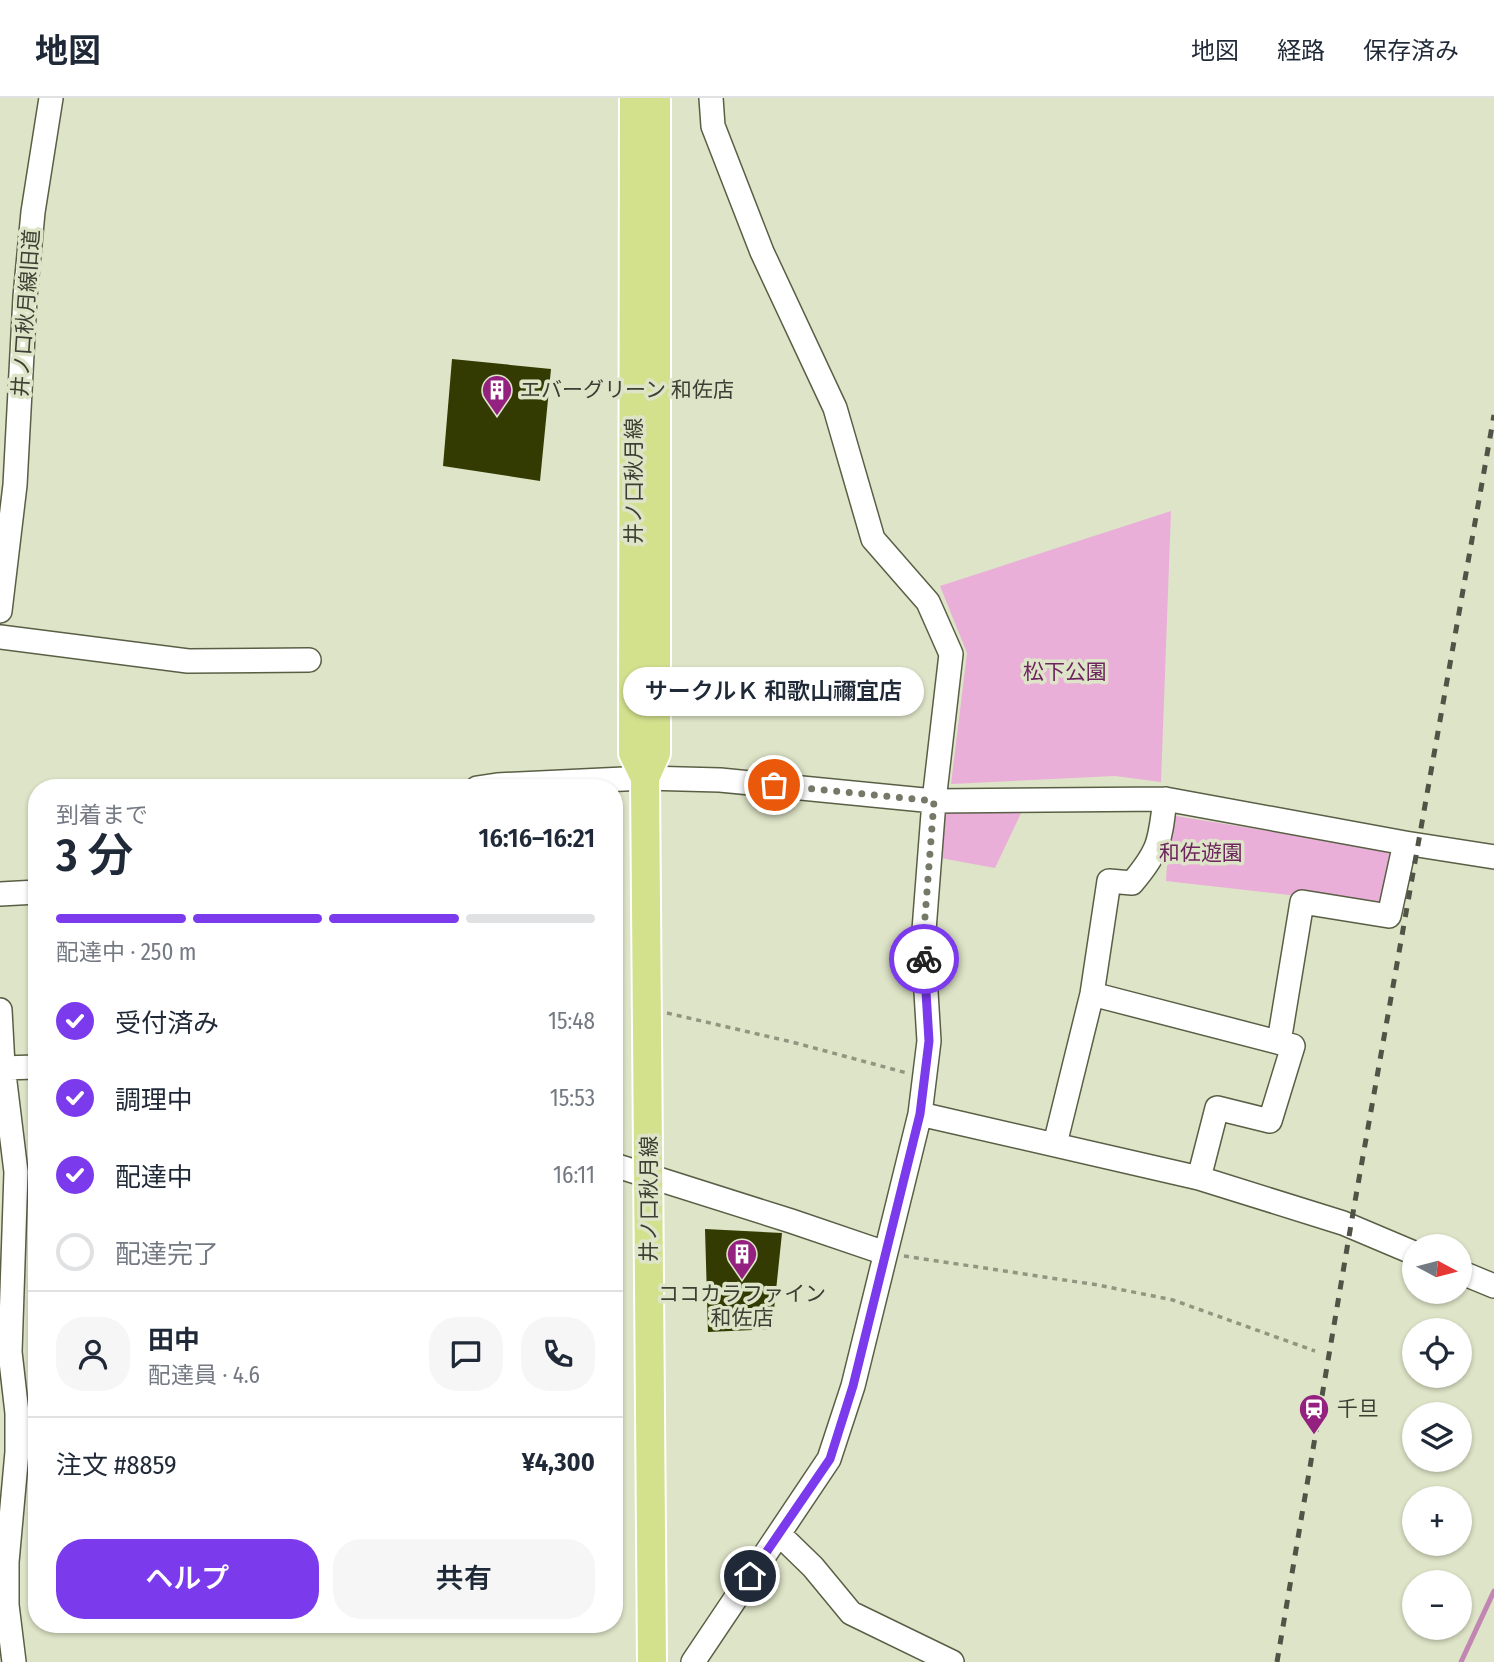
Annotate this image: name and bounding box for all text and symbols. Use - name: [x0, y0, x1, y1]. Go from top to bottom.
- text: 地図: [35, 31, 101, 71]
- text: 地図: [1191, 37, 1239, 65]
- text: 経路: [1277, 37, 1325, 65]
- text: 保存済み: [1363, 37, 1459, 65]
- street label: 井ノ口秋月線旧道: [7, 228, 45, 398]
- building icon: エバーグリーン 和佐店: [480, 373, 514, 417]
- place label: エバーグリーン 和佐店: [520, 377, 734, 403]
- street label: 井ノ口秋月線: [621, 418, 647, 544]
- park label: 松下公園: [1023, 659, 1107, 685]
- callout: サークルＫ 和歌山禰宜店: [624, 666, 924, 715]
- text: サークルＫ 和歌山禰宜店: [645, 677, 902, 705]
- pin: [744, 755, 804, 815]
- icon: bag: [755, 766, 793, 804]
- text: 到着まで: [56, 801, 148, 829]
- text: 16:16–16:21: [479, 823, 595, 854]
- text: 3 分: [56, 828, 133, 883]
- park label: 和佐遊園: [1159, 840, 1243, 866]
- courier: [889, 924, 959, 994]
- text: 配達中 · 250 m: [56, 938, 196, 966]
- icon: bike: [905, 940, 943, 978]
- icon: check: [56, 1002, 94, 1040]
- text: 15:48: [548, 1007, 595, 1035]
- text: 受付済み: [115, 1008, 219, 1039]
- icon: check: [56, 1079, 94, 1117]
- text: 15:53: [550, 1084, 595, 1112]
- text: 調理中: [115, 1085, 193, 1116]
- street label: 井ノ口秋月線: [636, 1136, 662, 1262]
- icon: check: [56, 1156, 94, 1194]
- text: 16:11: [553, 1161, 595, 1189]
- text: 配達中: [115, 1162, 193, 1193]
- north arrow: [1402, 1234, 1472, 1304]
- map controls: [1402, 1234, 1472, 1640]
- building icon: ココカラファイン 和佐店: [725, 1237, 759, 1281]
- text: 配達完了: [115, 1239, 219, 1270]
- place label: ココカラファイン 和佐店: [658, 1281, 826, 1331]
- button: person: [56, 1317, 130, 1391]
- button: chat: [429, 1317, 503, 1391]
- button: phone: [521, 1317, 595, 1391]
- button: locate: [1402, 1318, 1472, 1388]
- text: 田中: [148, 1325, 200, 1356]
- text: 配達員 · 4.6: [148, 1361, 260, 1389]
- station icon: 千旦: [1297, 1392, 1331, 1436]
- place label: 千旦: [1337, 1396, 1379, 1422]
- button: layers: [1402, 1402, 1472, 1472]
- text: ¥4,300: [522, 1447, 595, 1478]
- text: 注文 #8859: [56, 1450, 177, 1481]
- button: +: [1402, 1486, 1472, 1556]
- button: ヘルプ: [56, 1539, 319, 1619]
- button: 共有: [333, 1539, 595, 1619]
- pin: [720, 1546, 780, 1606]
- icon: home: [731, 1557, 769, 1595]
- button: −: [1402, 1570, 1472, 1640]

